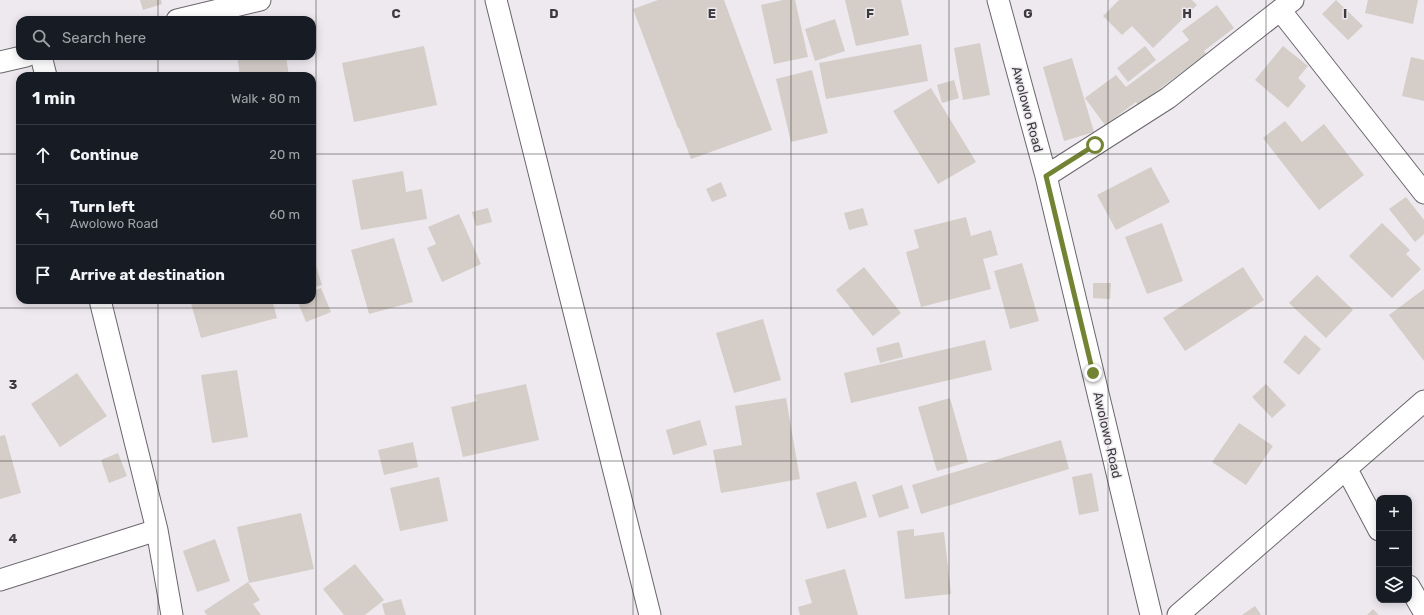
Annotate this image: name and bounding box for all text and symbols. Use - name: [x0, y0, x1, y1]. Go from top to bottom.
- text: C: [391, 6, 401, 21]
- text: D: [549, 6, 559, 21]
- text: E: [708, 6, 716, 21]
- text: F: [866, 6, 874, 21]
- text: G: [1023, 6, 1033, 21]
- text: H: [1182, 6, 1192, 21]
- text: I: [1343, 6, 1347, 21]
- search box: [16, 16, 316, 60]
- icon: search: [30, 27, 52, 49]
- text: Search here: [62, 29, 146, 47]
- street label: Awolowo Road: [1009, 65, 1046, 154]
- text: 1 min: [32, 88, 75, 108]
- text: Walk · 80 m: [231, 91, 300, 106]
- route start: [1086, 136, 1104, 154]
- icon: ahead: [32, 144, 54, 166]
- text: Continue: [70, 146, 139, 164]
- text: 20 m: [269, 147, 300, 162]
- text: Turn left: [70, 198, 135, 216]
- icon: left: [32, 204, 54, 226]
- text: 60 m: [269, 207, 300, 222]
- text: Awolowo Road: [70, 216, 158, 231]
- icon: arrive: [32, 264, 54, 286]
- text: Arrive at destination: [70, 266, 225, 284]
- route end: [1084, 364, 1102, 382]
- text: 3: [9, 377, 18, 392]
- street label: Awolowo Road: [1090, 390, 1125, 480]
- map controls: [1376, 495, 1412, 603]
- button: +: [1376, 495, 1412, 531]
- text: 4: [9, 531, 18, 546]
- button: −: [1376, 531, 1412, 567]
- button: layers: [1376, 567, 1412, 603]

